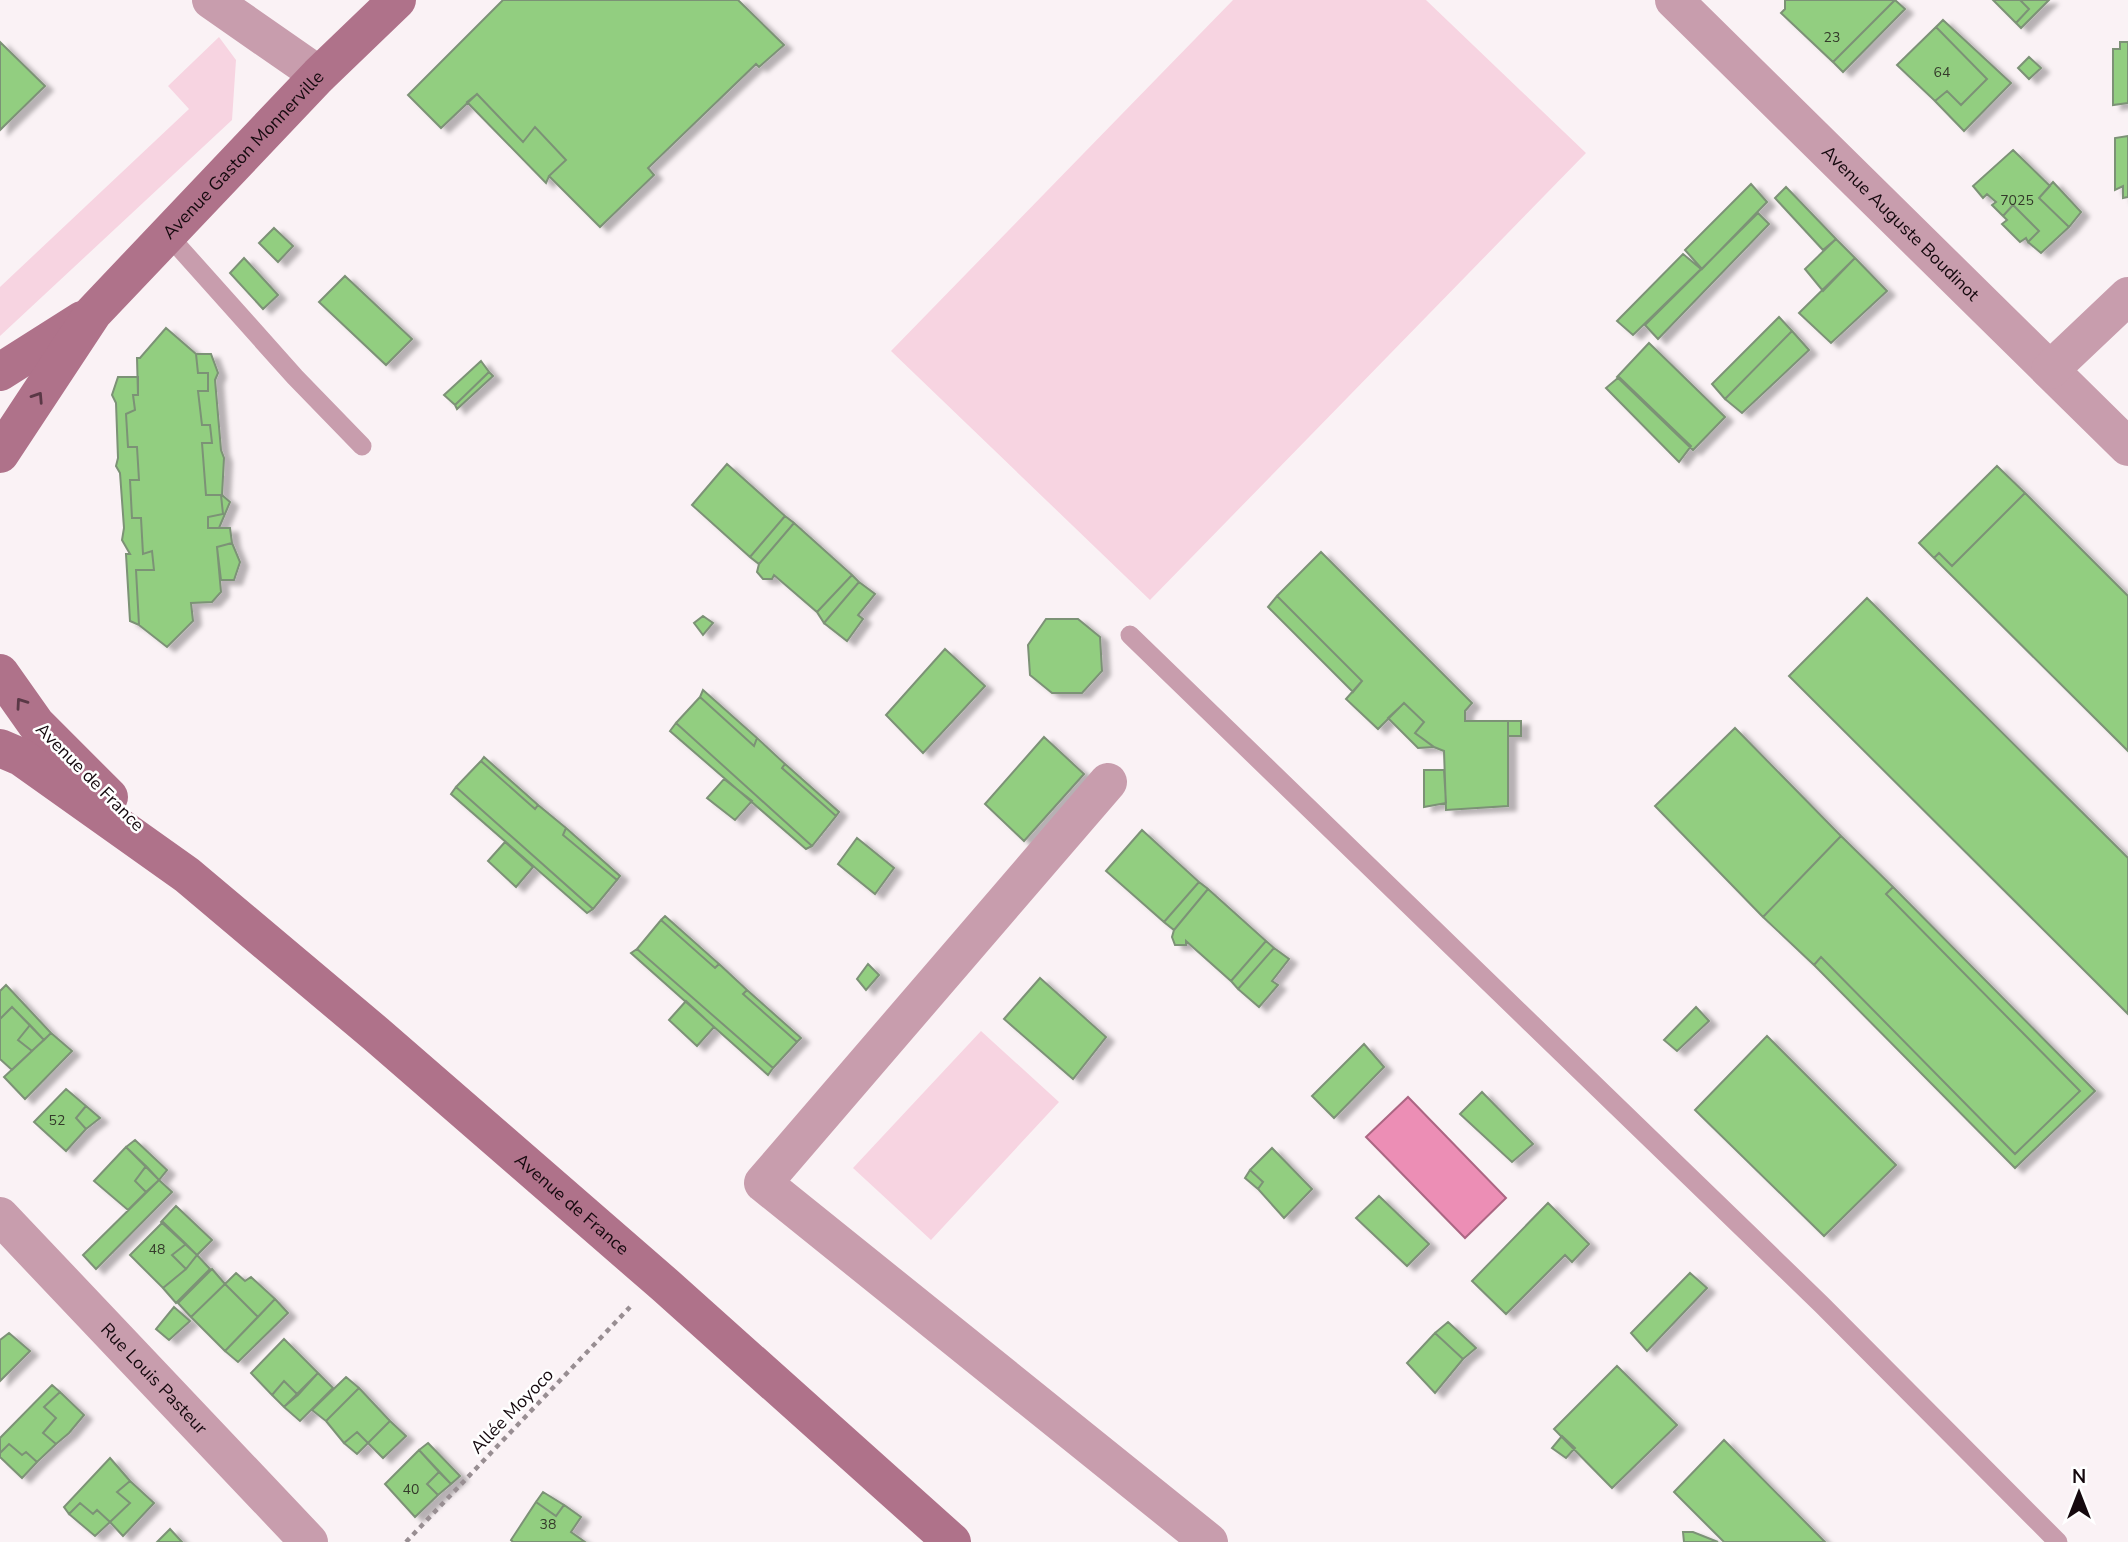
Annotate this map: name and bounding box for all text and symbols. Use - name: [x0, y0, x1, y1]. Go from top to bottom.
- house number: 23: [1824, 28, 1840, 47]
- house number: 64: [1934, 63, 1950, 82]
- street label: Avenue Gaston Monnerville: [157, 65, 329, 244]
- street label: Avenue Auguste Boudinot: [1817, 140, 1985, 307]
- house number: 7025: [2000, 191, 2034, 210]
- one-way arrow: [29, 392, 42, 405]
- one-way arrow: [17, 698, 29, 711]
- street label: Avenue de France: [31, 718, 149, 836]
- house number: 52: [49, 1111, 65, 1130]
- street label: Avenue de France: [510, 1148, 634, 1261]
- house number: 48: [149, 1240, 165, 1259]
- street label: Rue Louis Pasteur: [95, 1318, 213, 1440]
- street label: Allée Moyoco: [465, 1363, 559, 1459]
- north arrow: [2044, 1458, 2114, 1528]
- text: N: [2072, 1464, 2086, 1490]
- house number: 40: [403, 1480, 419, 1499]
- house number: 38: [540, 1515, 556, 1534]

